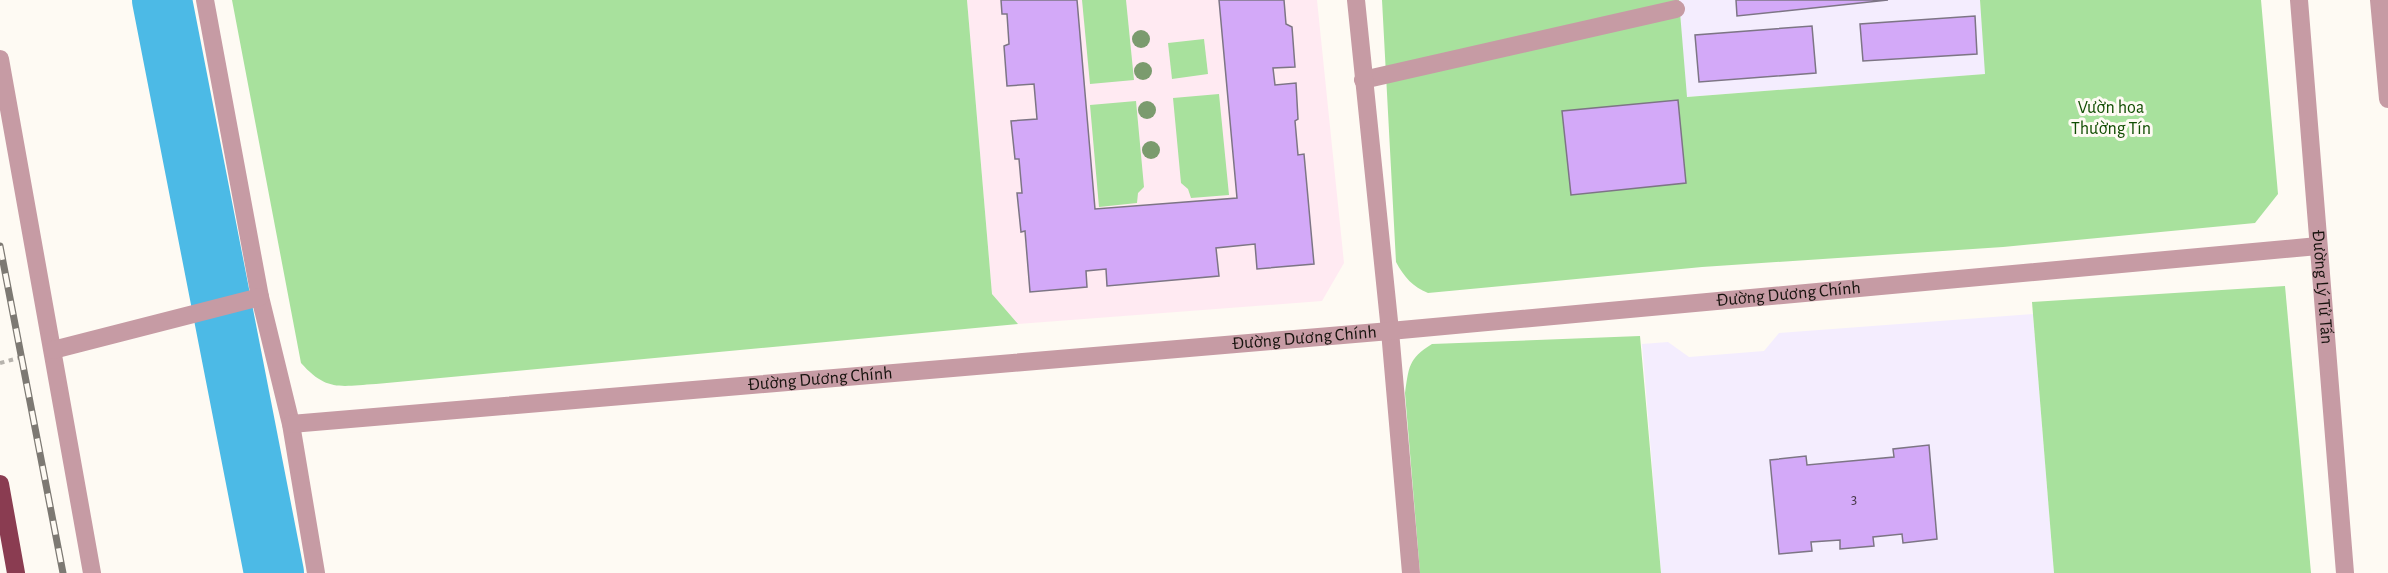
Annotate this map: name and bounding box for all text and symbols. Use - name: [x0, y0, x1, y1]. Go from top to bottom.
- park label: Vườn hoa Thường Tín: [2071, 99, 2151, 138]
- street label: Đường Lý Tử Tấn: [2308, 229, 2336, 345]
- street label: Đường Dương Chính: [1715, 279, 1861, 310]
- street label: Đường Dương Chính: [1231, 323, 1377, 353]
- street label: Đường Dương Chính: [747, 364, 893, 394]
- house number: 3: [1851, 492, 1857, 507]

